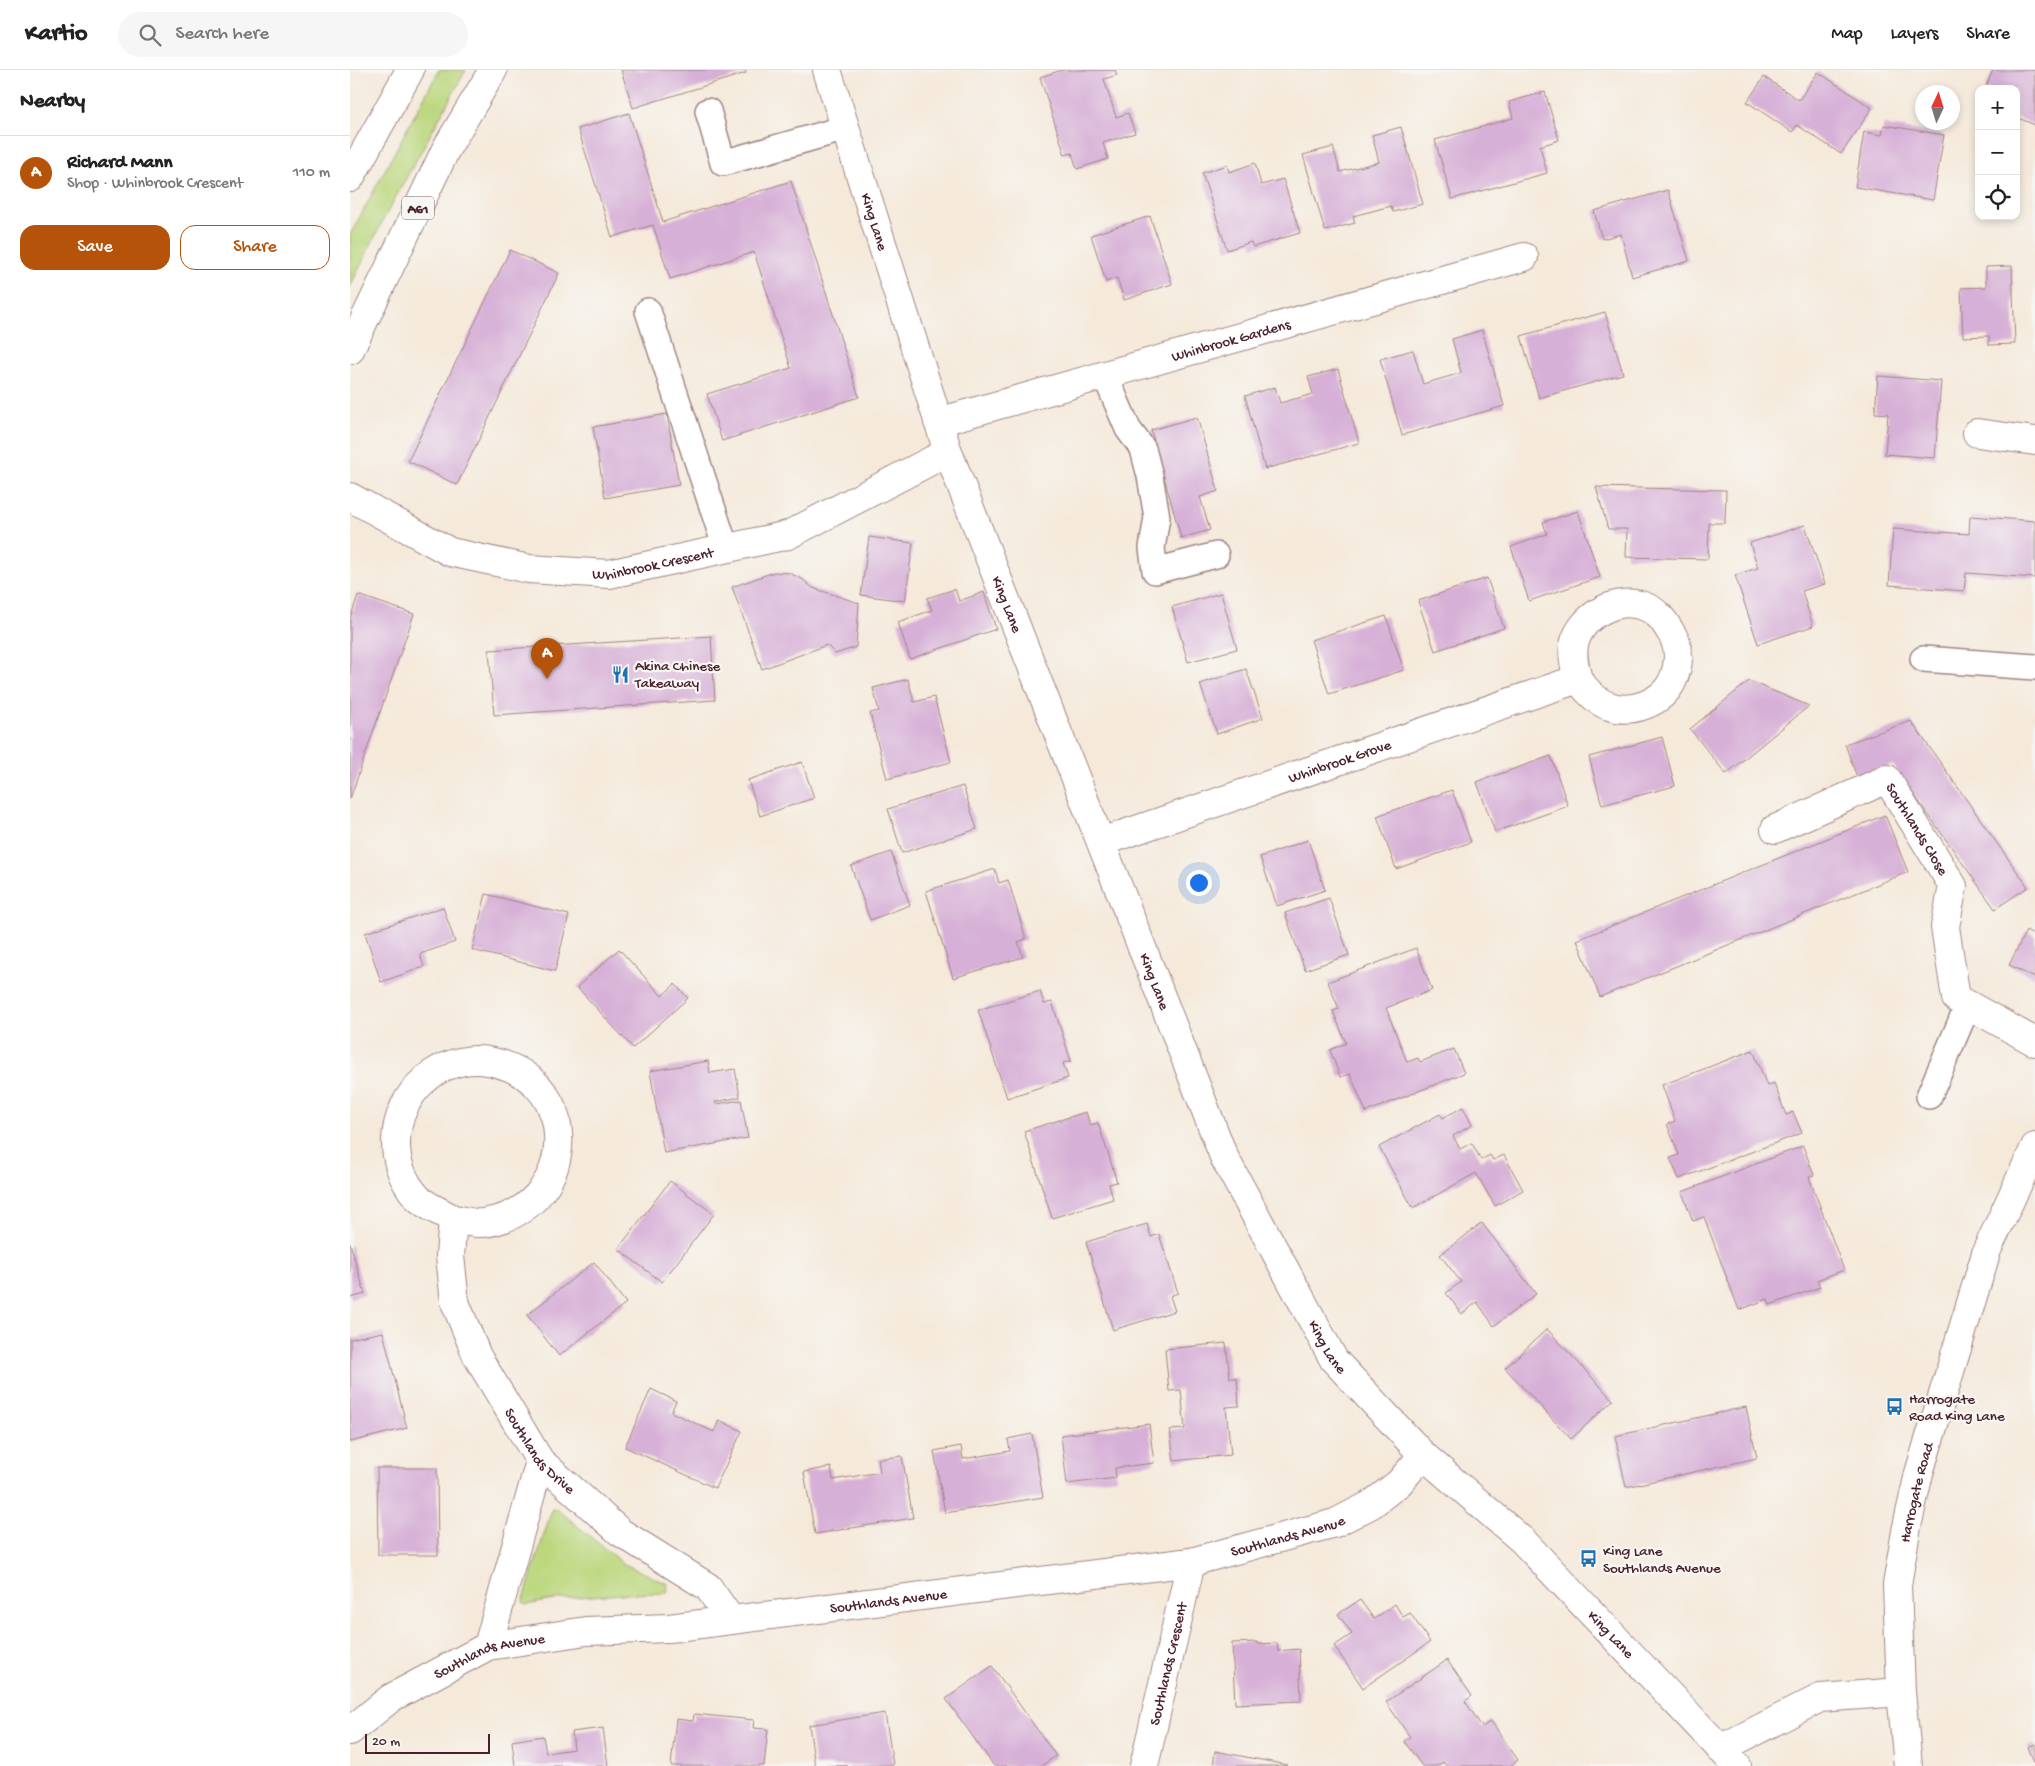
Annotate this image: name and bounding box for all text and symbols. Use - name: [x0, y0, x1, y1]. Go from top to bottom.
- search box: [118, 12, 468, 57]
- text: Kartio: [25, 20, 88, 49]
- icon: search: [136, 21, 164, 49]
- text: Search here: [176, 23, 269, 46]
- text: Map: [1831, 24, 1863, 45]
- text: Layers: [1891, 24, 1938, 45]
- text: Share: [1966, 24, 2010, 45]
- north arrow: [1915, 85, 1960, 130]
- map controls: [1975, 85, 2020, 220]
- button: +: [1975, 85, 2020, 130]
- text: Nearby: [20, 90, 85, 115]
- button: −: [1975, 130, 2020, 175]
- text: Richard Mann: [67, 152, 172, 175]
- text: A: [31, 164, 41, 183]
- text: 110 m: [293, 164, 330, 183]
- text: Shop · Whinbrook Crescent: [67, 175, 243, 194]
- button: locate: [1975, 175, 2020, 220]
- street label: King Lane: [856, 191, 891, 253]
- road number: A61: [402, 196, 434, 220]
- button: Save: [20, 225, 170, 270]
- button: Share: [180, 225, 330, 270]
- street label: Whinbrook Gardens: [1170, 316, 1293, 367]
- street label: Whinbrook Crescent: [592, 544, 717, 586]
- street label: King Lane: [986, 574, 1025, 636]
- pin: A: [531, 638, 563, 679]
- place label: Akina Chinese Takeaway: [634, 658, 721, 693]
- restaurant icon: Akina Chinese Takeaway: [611, 664, 631, 684]
- street label: Whinbrook Grove: [1286, 736, 1394, 788]
- street label: Southlands Close: [1881, 780, 1951, 879]
- your location: [1186, 870, 1212, 896]
- street label: King Lane: [1134, 951, 1173, 1013]
- street label: King Lane: [1303, 1318, 1350, 1379]
- place label: Harrogate Road King Lane: [1909, 1391, 2005, 1426]
- bus stop icon: Harrogate Road King Lane: [1885, 1397, 1905, 1417]
- street label: Southlands Drive: [499, 1405, 578, 1499]
- street label: Harrogate Road: [1897, 1440, 1939, 1544]
- street label: Southlands Avenue: [1229, 1512, 1349, 1562]
- place label: King Lane Southlands Avenue: [1603, 1543, 1721, 1578]
- bus stop icon: King Lane Southlands Avenue: [1579, 1549, 1599, 1569]
- street label: Southlands Avenue: [829, 1586, 948, 1619]
- street label: Southlands Crescent: [1147, 1599, 1193, 1727]
- street label: King Lane: [1583, 1608, 1637, 1663]
- street label: Southlands Avenue: [431, 1630, 546, 1684]
- scale bar: [365, 1731, 490, 1754]
- text: 20 m: [372, 1734, 400, 1751]

